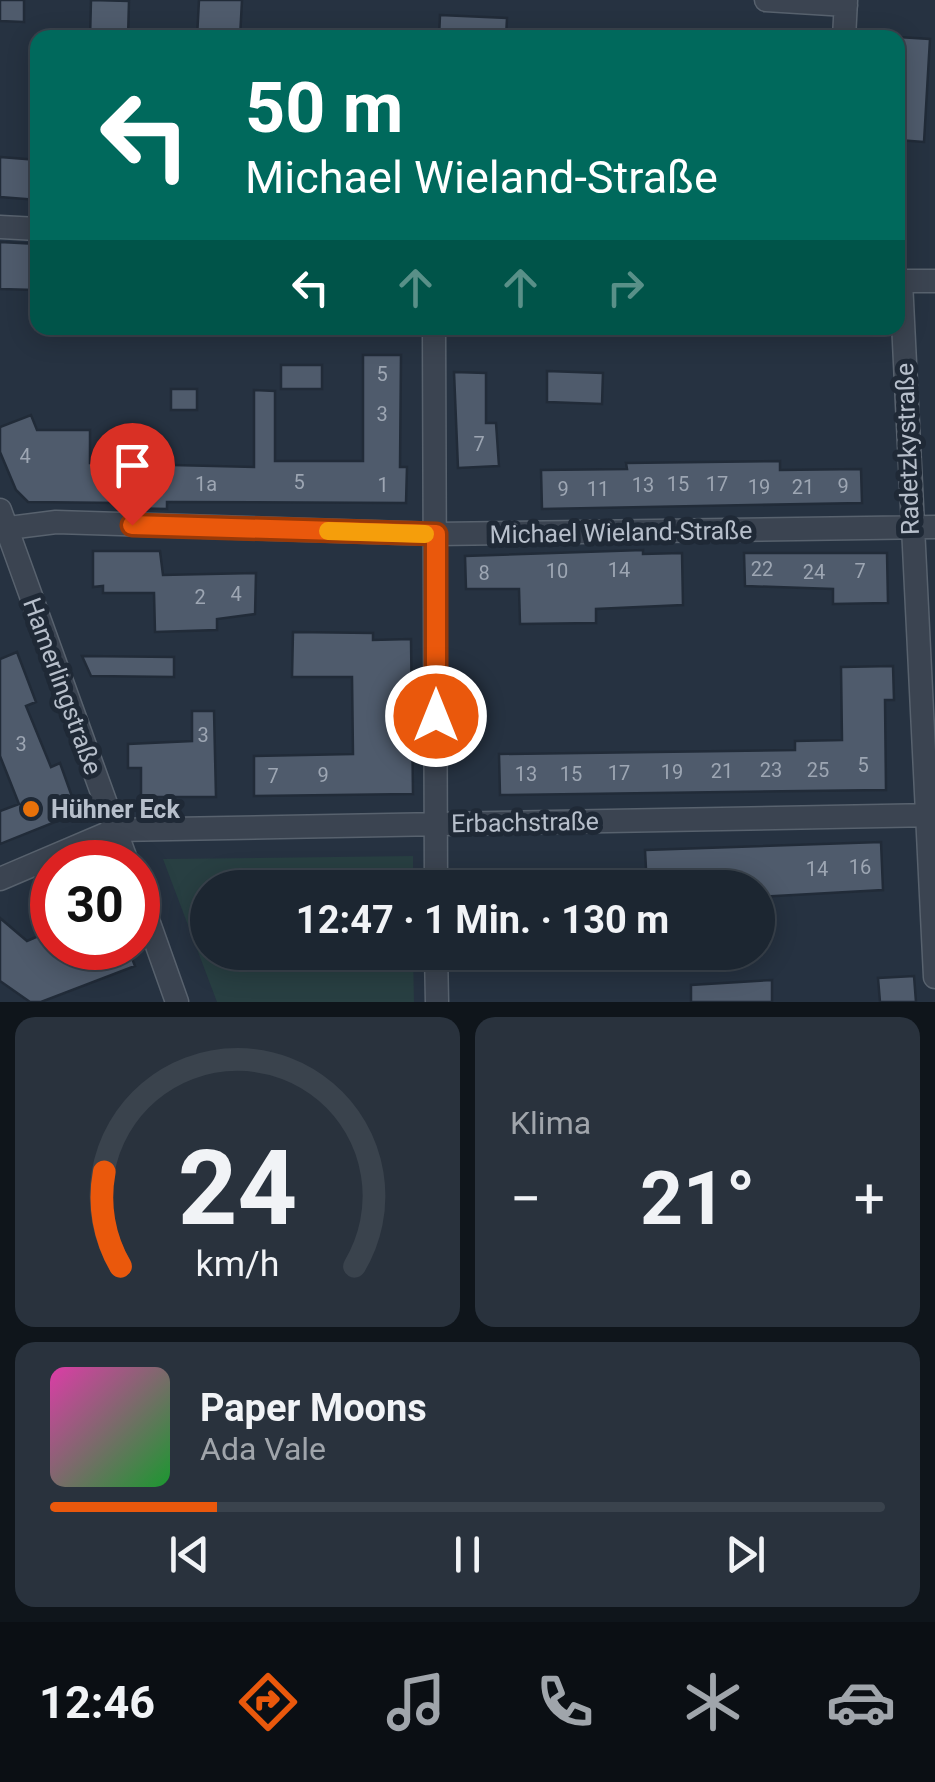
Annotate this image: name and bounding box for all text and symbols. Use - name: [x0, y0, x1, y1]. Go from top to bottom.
- text: 50 m: [245, 67, 403, 149]
- icon: left: [80, 70, 210, 200]
- text: Michael Wieland-Straße: [245, 151, 718, 204]
- icon: left: [283, 260, 338, 315]
- icon: ahead: [388, 260, 443, 315]
- icon: ahead: [493, 260, 548, 315]
- icon: right: [598, 260, 653, 315]
- house number: 5: [376, 362, 388, 386]
- street label: Radetzkystraße: [890, 362, 925, 536]
- house number: 3: [376, 402, 388, 426]
- pin: [90, 423, 175, 526]
- house number: 7: [473, 432, 485, 456]
- icon: arrive: [105, 438, 160, 493]
- house number: 4: [19, 444, 31, 468]
- house number: 5: [293, 470, 305, 494]
- house number: 1a: [195, 472, 217, 496]
- house number: 15: [667, 472, 689, 496]
- house number: 17: [706, 472, 728, 496]
- house number: 1: [377, 473, 389, 497]
- house number: 13: [632, 473, 654, 497]
- house number: 9: [837, 474, 849, 498]
- house number: 19: [748, 475, 770, 499]
- house number: 21: [792, 475, 814, 499]
- house number: 9: [557, 477, 569, 501]
- house number: 11: [587, 477, 609, 501]
- street label: Michael Wieland-Straße: [489, 516, 753, 549]
- house number: 22: [751, 557, 773, 581]
- house number: 14: [608, 558, 630, 582]
- house number: 10: [546, 559, 568, 583]
- house number: 7: [854, 559, 866, 583]
- house number: 24: [803, 560, 825, 584]
- house number: 8: [478, 561, 490, 585]
- house number: 4: [230, 582, 242, 606]
- house number: 2: [194, 585, 206, 609]
- street label: Hamerlingstraße: [17, 594, 108, 778]
- position arrow: [384, 664, 488, 768]
- house number: 3: [197, 723, 209, 747]
- house number: 3: [15, 732, 27, 756]
- house number: 5: [857, 753, 869, 777]
- house number: 23: [760, 758, 782, 782]
- house number: 25: [807, 758, 829, 782]
- house number: 21: [711, 759, 733, 783]
- house number: 19: [661, 760, 683, 784]
- house number: 17: [608, 761, 630, 785]
- house number: 13: [515, 762, 537, 786]
- house number: 15: [560, 762, 582, 786]
- house number: 9: [317, 763, 329, 787]
- house number: 7: [267, 764, 279, 788]
- place label: Hühner Eck: [51, 795, 180, 824]
- marker: Hühner Eck: [20, 798, 42, 820]
- street label: Erbachstraße: [451, 807, 599, 838]
- speed limit sign: 30: [30, 840, 160, 970]
- house number: 16: [849, 855, 871, 879]
- house number: 14: [806, 857, 828, 881]
- text: 12:47 · 1 Min. · 130 m: [296, 898, 669, 942]
- text: Klima: [510, 1104, 591, 1142]
- text: 24: [178, 1128, 297, 1249]
- text: 21°: [640, 1154, 755, 1242]
- text: −: [510, 1167, 541, 1231]
- text: +: [854, 1167, 885, 1231]
- text: km/h: [196, 1243, 279, 1285]
- text: Paper Moons: [200, 1386, 427, 1430]
- text: Ada Vale: [200, 1430, 326, 1468]
- icon: previous: [162, 1527, 217, 1582]
- icon: pause: [440, 1527, 495, 1582]
- icon: next: [718, 1527, 773, 1582]
- icon: directions: [233, 1667, 303, 1737]
- icon: music: [381, 1667, 451, 1737]
- icon: phone: [530, 1667, 600, 1737]
- icon: climate: [678, 1667, 748, 1737]
- icon: car: [826, 1667, 896, 1737]
- text: 12:46: [39, 1676, 155, 1729]

